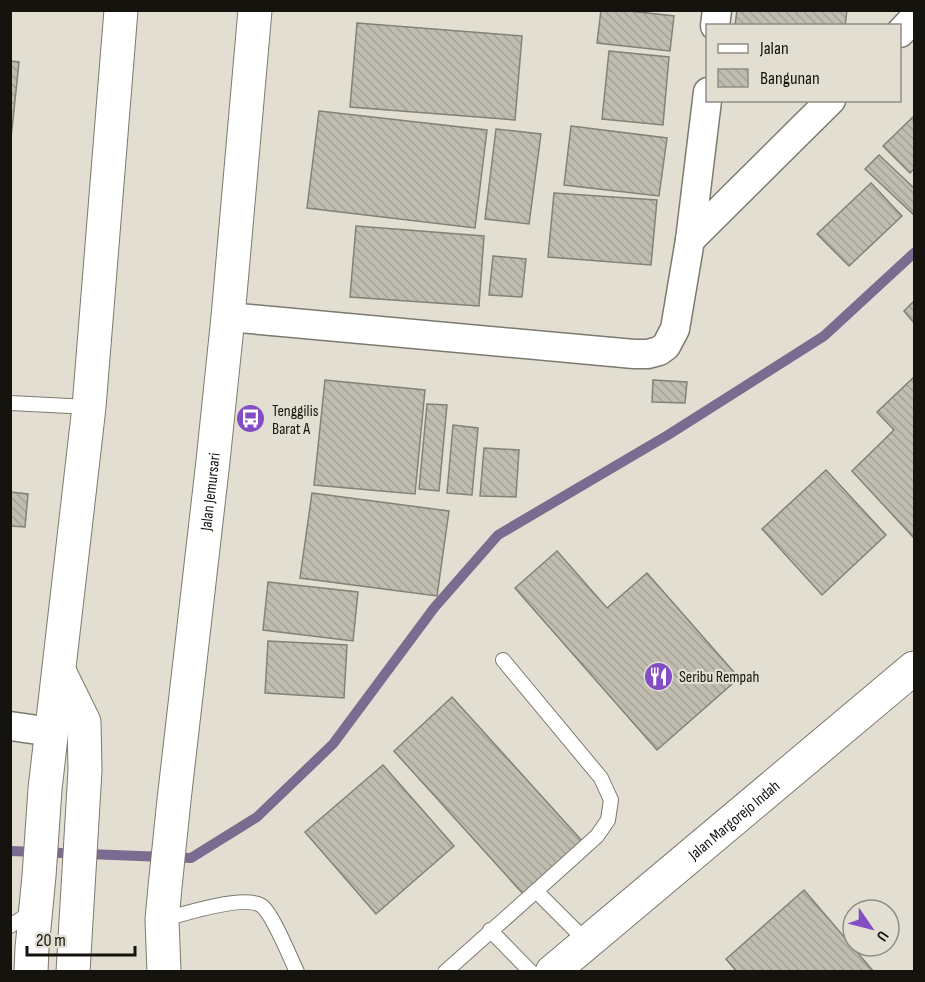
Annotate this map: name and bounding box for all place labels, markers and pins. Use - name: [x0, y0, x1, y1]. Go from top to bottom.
- place label: Tenggilis Barat A: [272, 402, 319, 439]
- bus stop icon: Tenggilis Barat A: [235, 403, 267, 435]
- restaurant icon: Seribu Rempah: [642, 660, 674, 692]
- place label: Seribu Rempah: [679, 668, 759, 687]

